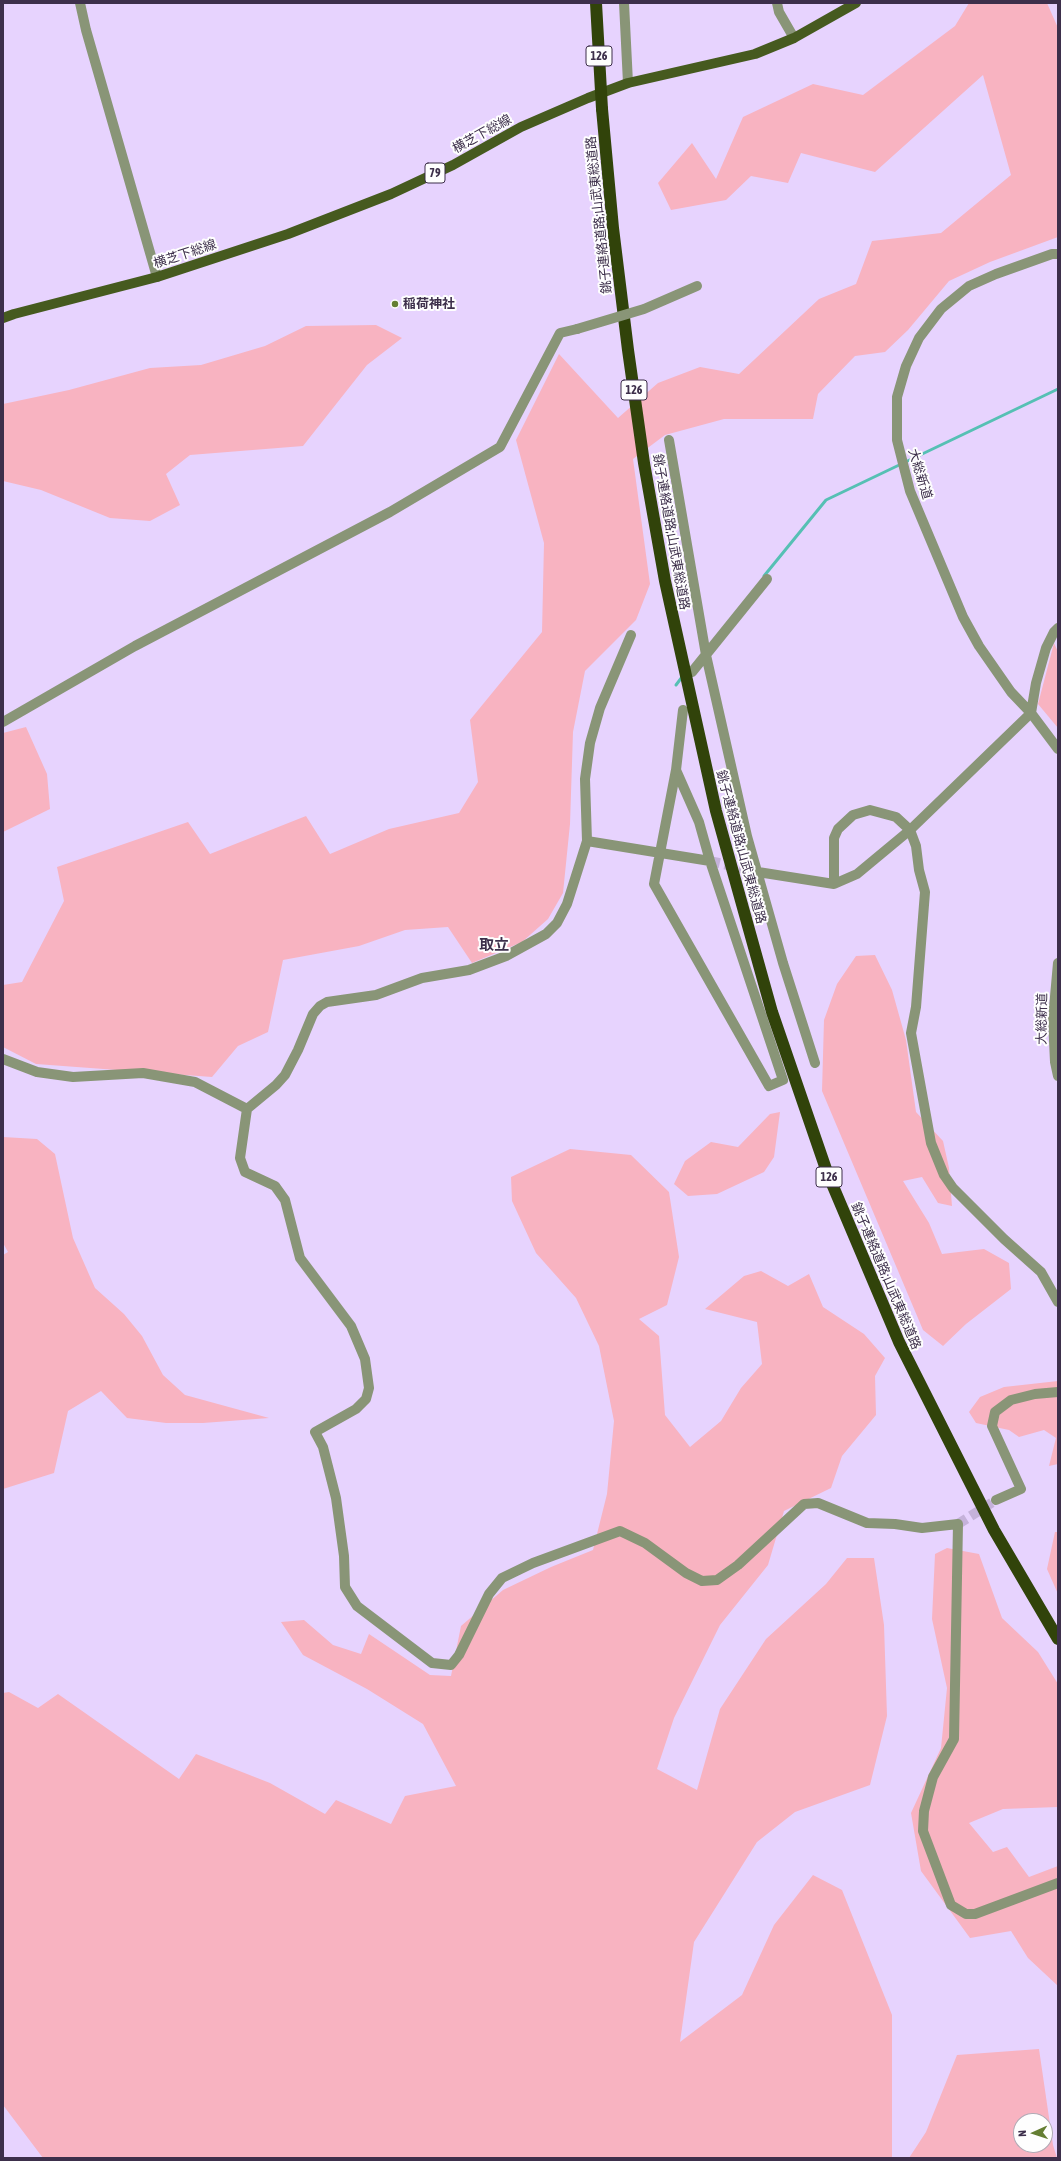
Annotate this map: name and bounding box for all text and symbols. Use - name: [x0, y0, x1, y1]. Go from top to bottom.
- road number: 126: [586, 46, 612, 66]
- street label: 横芝下総線: [450, 111, 514, 157]
- street label: 銚子連絡道路;山武東総道路: [583, 135, 615, 295]
- road number: 79: [425, 163, 445, 183]
- street label: 横芝下総線: [152, 237, 218, 271]
- place label: 稲荷神社: [403, 296, 455, 312]
- marker: 稲荷神社: [390, 299, 400, 309]
- road number: 126: [621, 380, 647, 400]
- street label: 大総新道: [905, 447, 935, 501]
- street label: 銚子連絡道路;山武東総道路: [650, 453, 692, 611]
- street label: 銚子連絡道路;山武東総道路: [713, 769, 769, 925]
- district label: 取立: [479, 936, 509, 954]
- street label: 大総新道: [1034, 993, 1050, 1045]
- road number: 126: [816, 1167, 842, 1187]
- street label: 銚子連絡道路;山武東総道路: [848, 1200, 924, 1352]
- north arrow: [1013, 2113, 1053, 2153]
- text: N: [1016, 2130, 1028, 2137]

